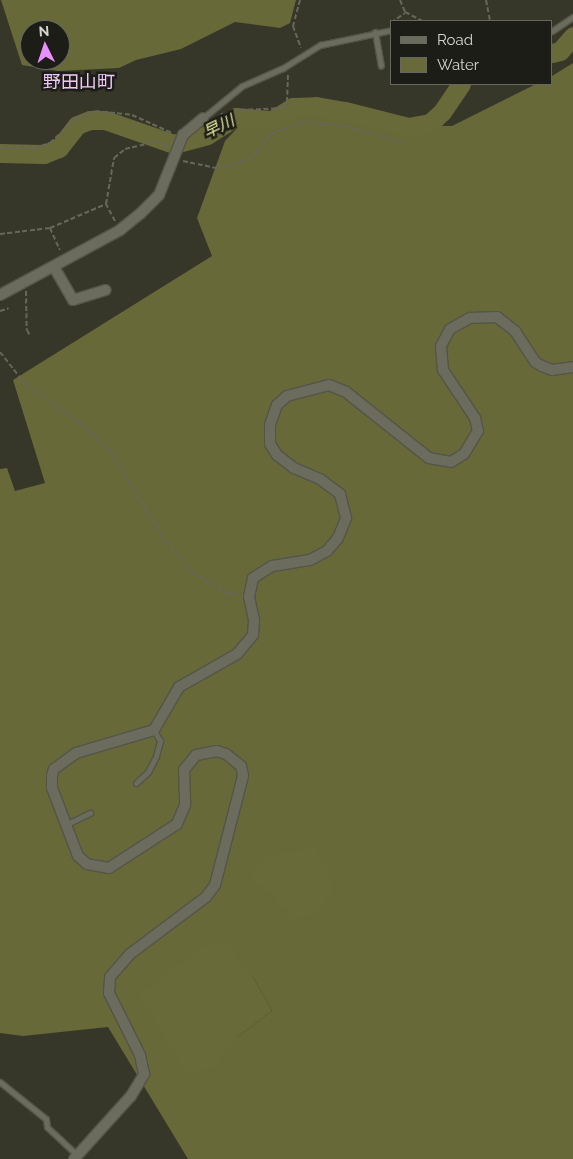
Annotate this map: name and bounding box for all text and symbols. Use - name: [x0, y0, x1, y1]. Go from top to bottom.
- north arrow: [20, 20, 70, 70]
- legend: [390, 20, 553, 85]
- text: N: [38, 23, 50, 39]
- text: Road: [437, 31, 473, 49]
- text: Water: [437, 56, 479, 74]
- district label: 野田山町: [43, 71, 115, 93]
- water label: 早川: [200, 111, 238, 143]

